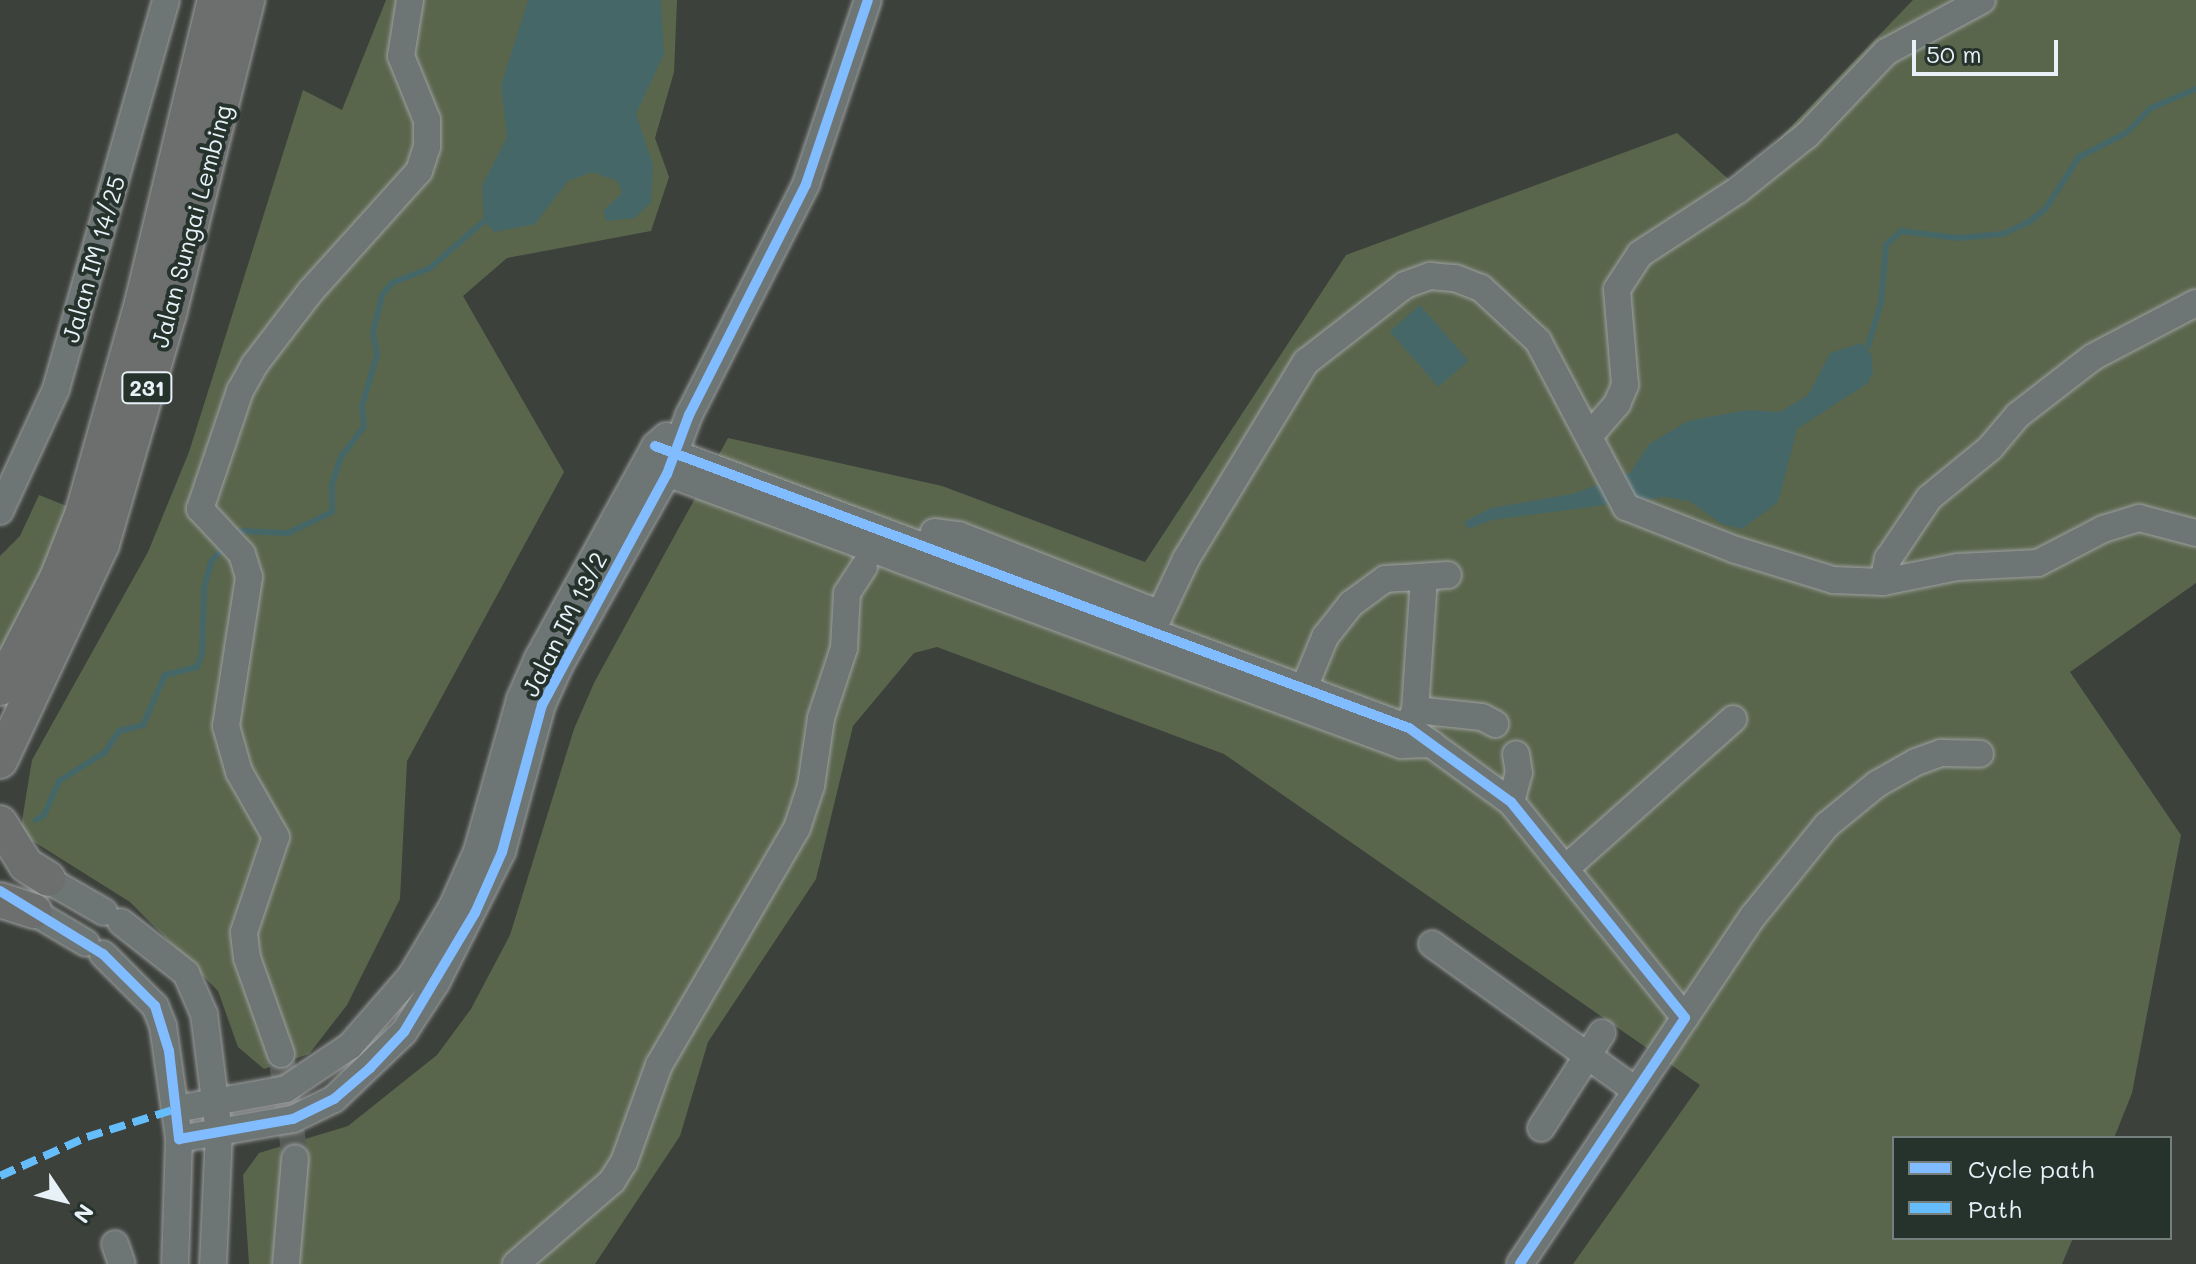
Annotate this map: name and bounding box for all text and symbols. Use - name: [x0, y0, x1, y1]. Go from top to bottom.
- scale bar: [1916, 24, 2062, 74]
- text: 50 m: [1926, 38, 1982, 69]
- street label: Jalan Sungai Lembing: [145, 101, 237, 351]
- street label: Jalan IM 14/25: [55, 172, 131, 346]
- road number: 231: [121, 370, 173, 406]
- street label: Jalan IM 13/2: [515, 547, 613, 701]
- legend: [1892, 1136, 2172, 1240]
- text: Cycle path: [1968, 1153, 2094, 1184]
- north arrow: [24, 1160, 104, 1240]
- text: Path: [1968, 1193, 2022, 1224]
- text: N: [67, 1199, 101, 1229]

